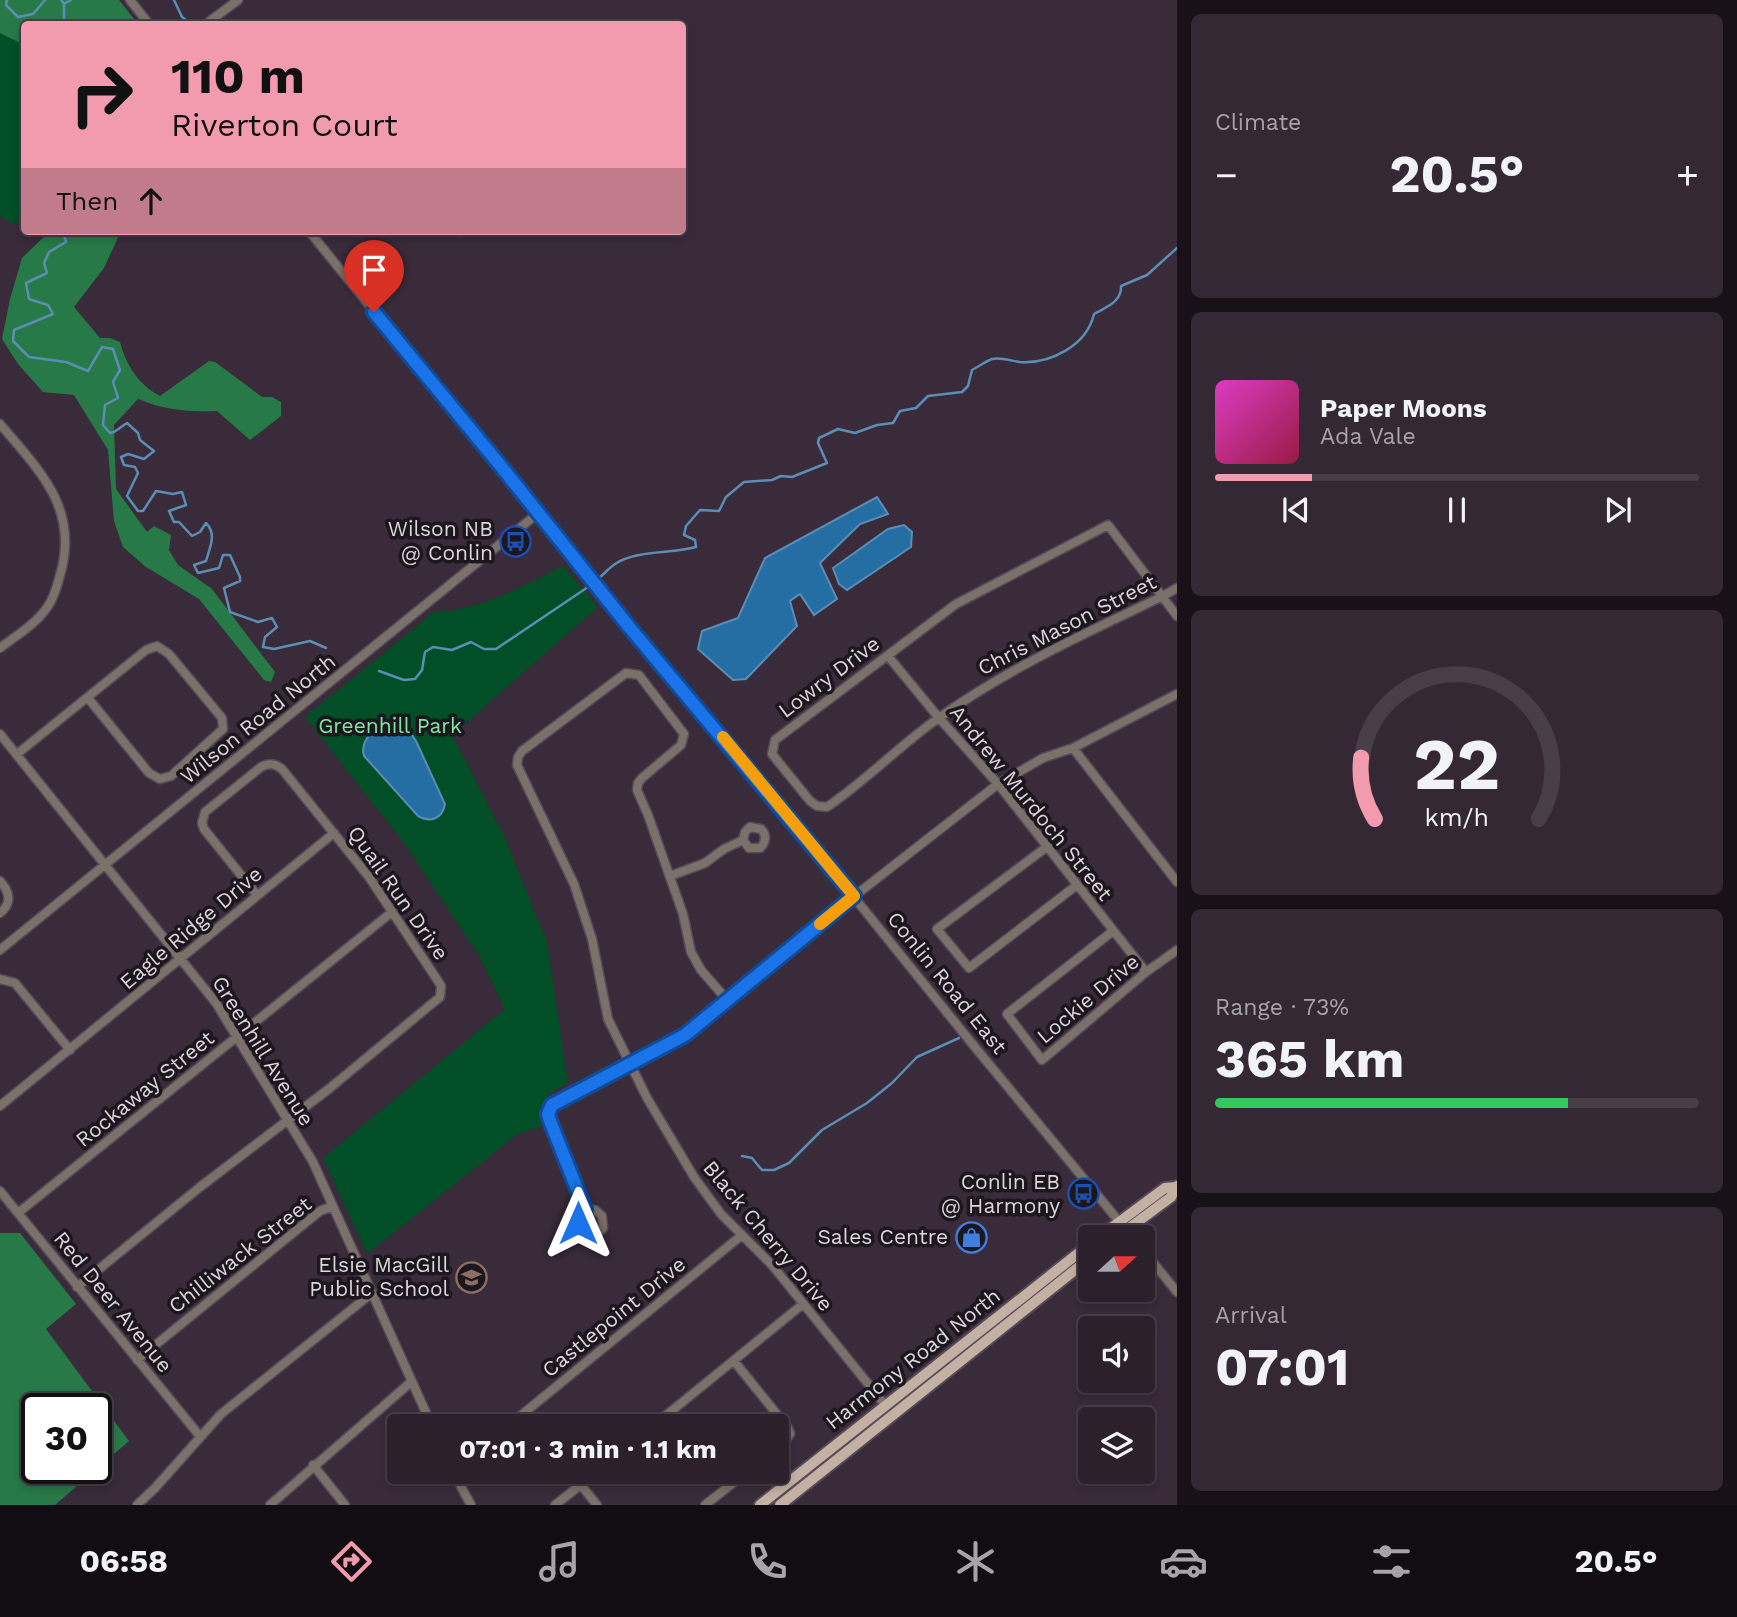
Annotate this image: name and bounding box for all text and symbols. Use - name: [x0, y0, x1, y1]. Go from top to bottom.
- text: 110 m: [171, 47, 305, 105]
- icon: right: [56, 49, 147, 140]
- text: Riverton Court: [171, 106, 398, 144]
- text: Climate: [1215, 109, 1301, 136]
- text: 20.5°: [1389, 144, 1525, 205]
- text: −: [1215, 153, 1238, 197]
- text: +: [1676, 153, 1699, 197]
- icon: ahead: [132, 182, 170, 220]
- text: Then: [56, 186, 118, 216]
- pin: [344, 240, 404, 312]
- icon: arrive: [355, 251, 393, 289]
- text: Paper Moons: [1320, 393, 1487, 423]
- text: Ada Vale: [1320, 423, 1416, 450]
- icon: previous: [1277, 491, 1315, 529]
- icon: pause: [1438, 491, 1476, 529]
- icon: next: [1599, 491, 1637, 529]
- place label: Wilson NB @ Conlin: [388, 516, 493, 565]
- bus stop icon: Wilson NB @ Conlin: [499, 524, 533, 558]
- street label: Chris Mason Street: [974, 569, 1160, 680]
- street label: Lowry Drive: [773, 630, 884, 723]
- street label: Wilson Road North: [175, 648, 340, 789]
- street label: Andrew Murdoch Street: [945, 700, 1118, 906]
- park label: Greenhill Park: [318, 713, 462, 738]
- text: 22: [1414, 721, 1500, 807]
- text: km/h: [1425, 802, 1489, 831]
- street label: Quail Run Drive: [343, 821, 454, 965]
- street label: Eagle Ridge Drive: [115, 861, 267, 994]
- street label: Conlin Road East: [882, 907, 1013, 1059]
- street label: Lockie Drive: [1032, 949, 1144, 1049]
- street label: Greenhill Avenue: [207, 971, 320, 1130]
- text: Range · 73%: [1215, 994, 1349, 1021]
- street label: Rockaway Street: [71, 1025, 219, 1152]
- text: 365 km: [1215, 1029, 1404, 1090]
- street label: Black Cherry Drive: [698, 1155, 839, 1316]
- place label: Conlin EB @ Harmony: [941, 1169, 1060, 1218]
- bus stop icon: Conlin EB @ Harmony: [1066, 1177, 1100, 1211]
- position arrow: [541, 1186, 615, 1260]
- street label: Chilliwack Street: [163, 1191, 316, 1318]
- shop icon: Sales Centre: [954, 1220, 988, 1254]
- place label: Sales Centre: [818, 1224, 948, 1249]
- north arrow: [1078, 1225, 1155, 1302]
- map controls: [1078, 1225, 1155, 1484]
- street label: Red Deer Avenue: [49, 1226, 178, 1377]
- street label: Castlepoint Drive: [537, 1251, 690, 1382]
- place label: Elsie MacGill Public School: [309, 1252, 450, 1301]
- school or university icon: Elsie MacGill Public School: [455, 1260, 489, 1294]
- street label: Harmony Road North: [820, 1283, 1005, 1435]
- text: Arrival: [1215, 1302, 1287, 1329]
- button: sound: [1078, 1316, 1155, 1393]
- text: 07:01: [1215, 1337, 1349, 1398]
- speed limit sign: 30: [21, 1393, 112, 1484]
- button: layers: [1078, 1407, 1155, 1484]
- text: 07:01 · 3 min · 1.1 km: [459, 1434, 717, 1464]
- icon: directions: [327, 1537, 376, 1586]
- icon: music: [535, 1537, 584, 1586]
- icon: phone: [743, 1537, 792, 1586]
- icon: climate: [951, 1537, 1000, 1586]
- icon: car: [1159, 1537, 1208, 1586]
- icon: filters: [1367, 1537, 1416, 1586]
- text: 06:58: [79, 1542, 168, 1580]
- text: 20.5°: [1574, 1542, 1658, 1580]

